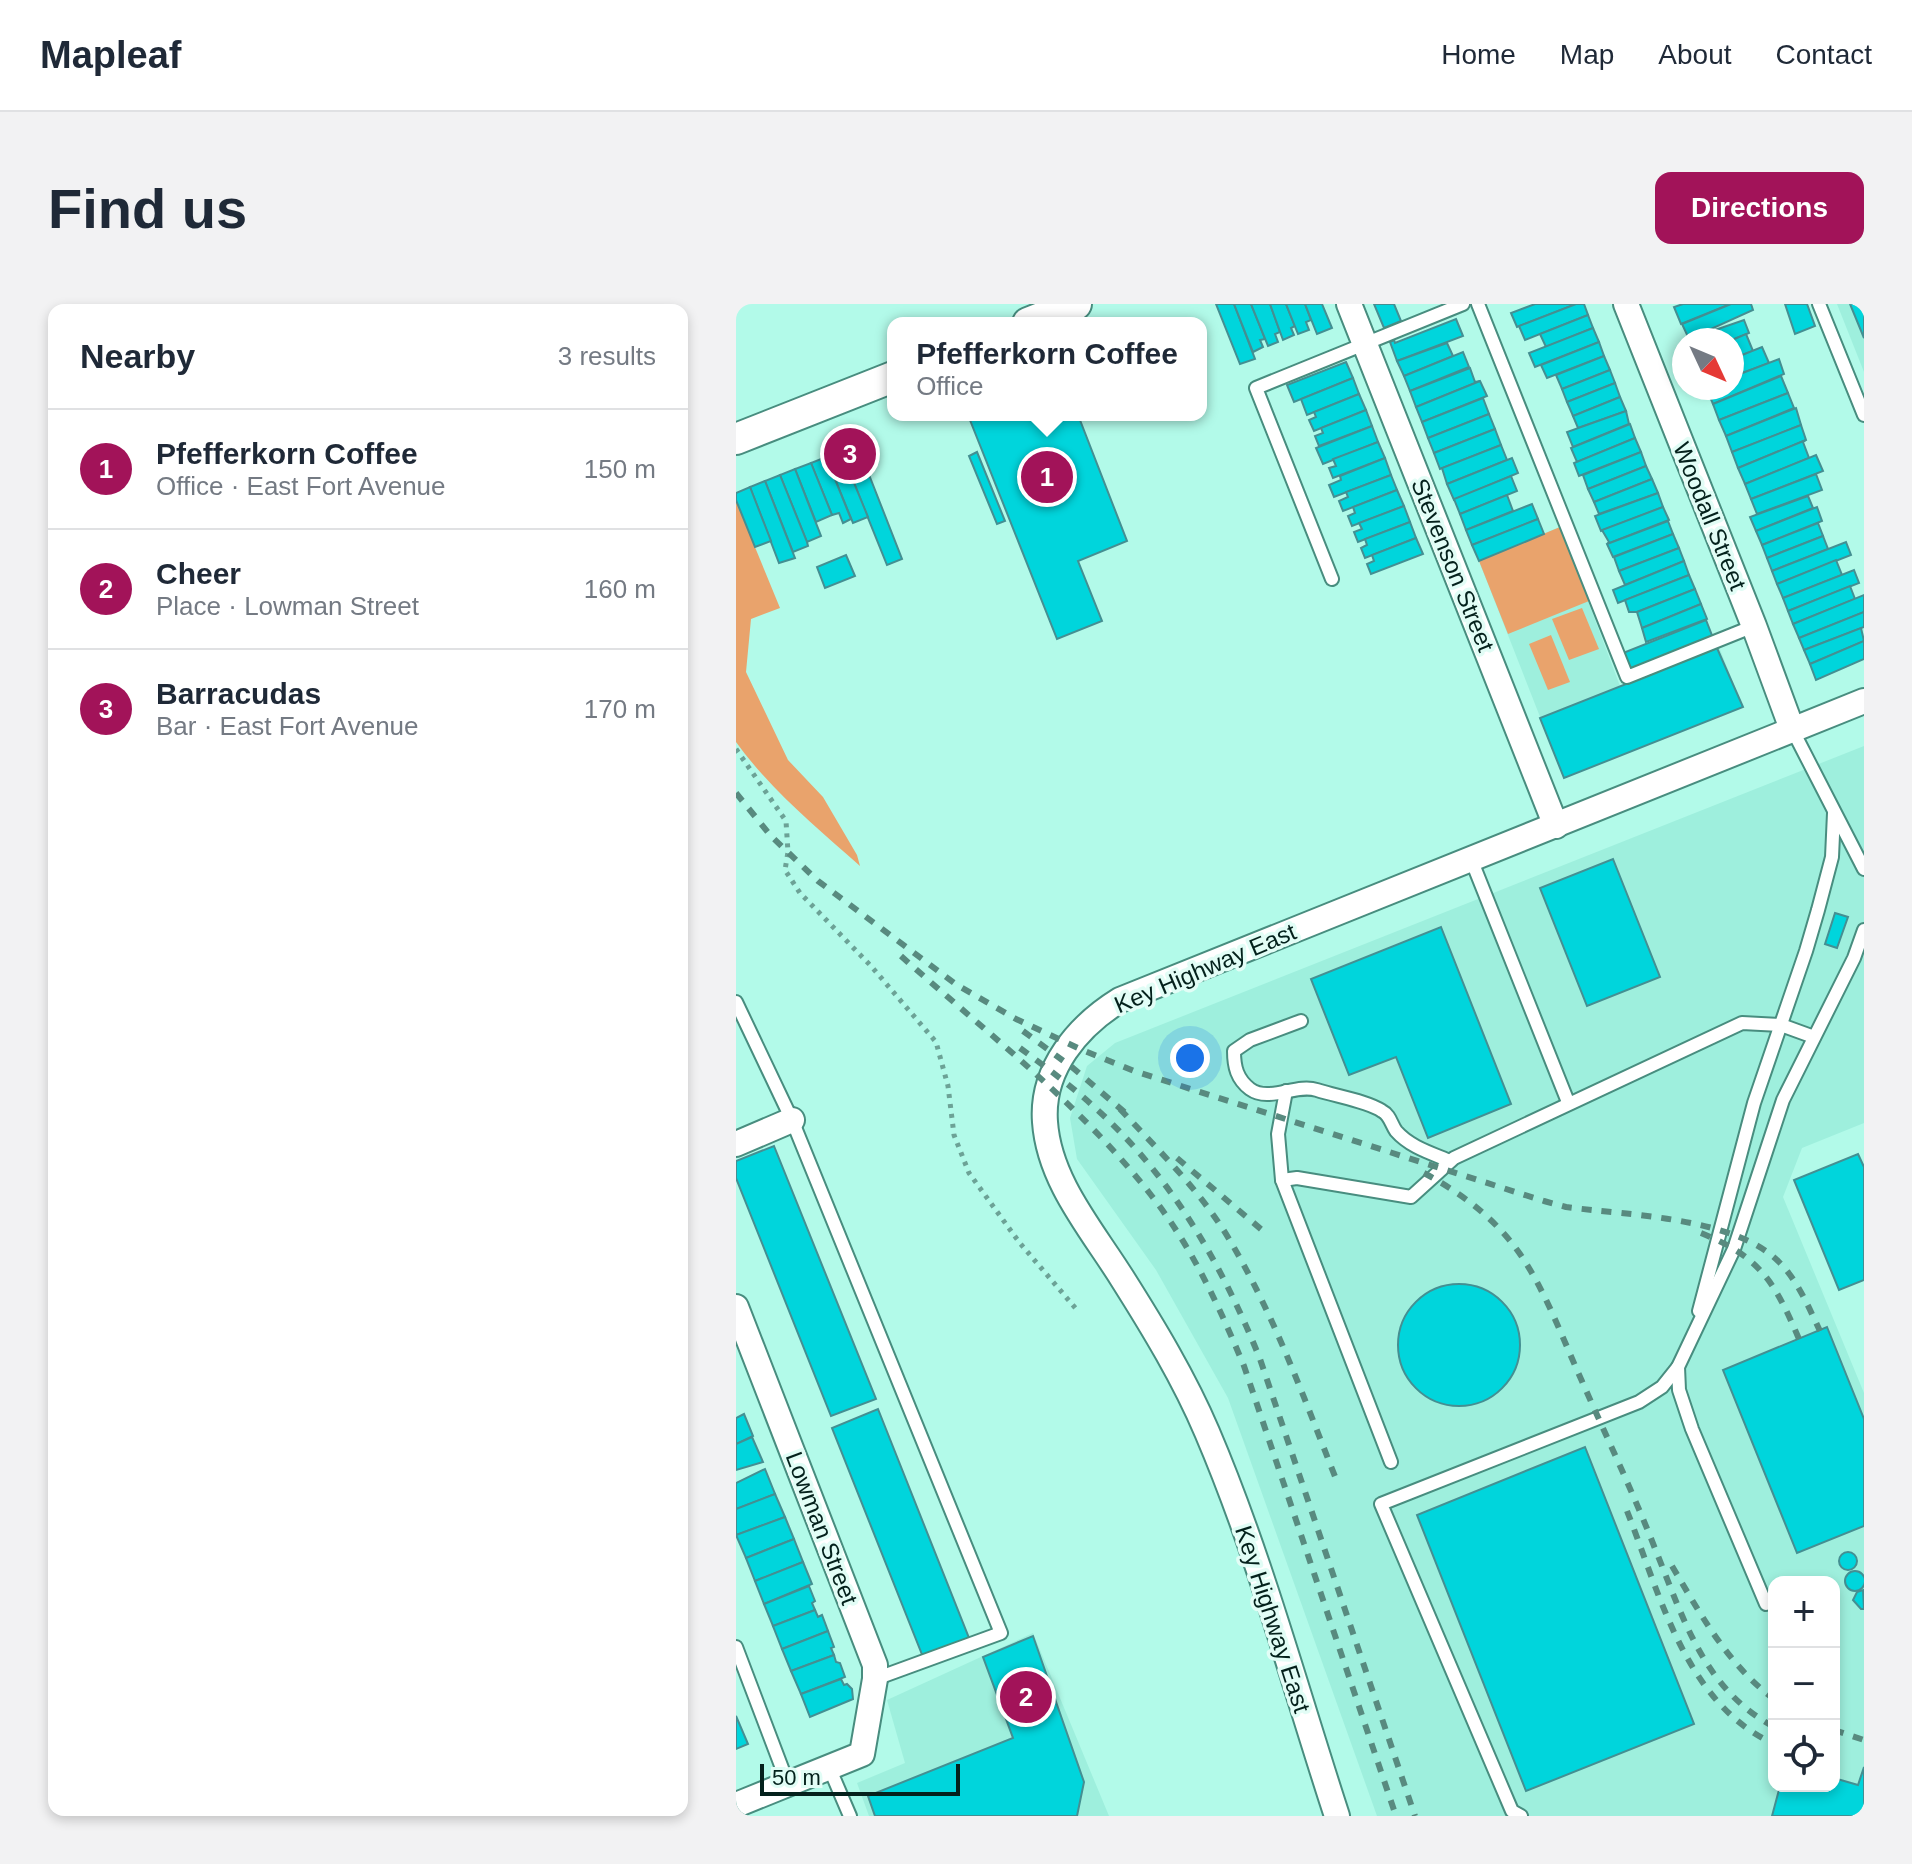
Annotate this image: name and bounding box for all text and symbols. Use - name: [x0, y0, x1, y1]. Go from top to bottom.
- text: Mapleaf: [40, 34, 181, 76]
- text: Home: [1441, 39, 1516, 70]
- text: Map: [1560, 39, 1614, 70]
- text: About: [1658, 39, 1732, 70]
- text: Contact: [1776, 39, 1872, 70]
- button: Directions: [1655, 172, 1864, 244]
- text: Find us: [48, 177, 247, 240]
- popup: [887, 317, 1207, 421]
- north arrow: [1672, 328, 1744, 400]
- text: Nearby: [80, 337, 195, 375]
- text: Pfefferkorn Coffee: [916, 337, 1178, 370]
- text: 3 results: [558, 341, 656, 371]
- text: Office: [916, 371, 984, 401]
- pin: 3: [824, 424, 876, 484]
- text: Pfefferkorn Coffee: [156, 437, 418, 470]
- street label: Woodall Street: [1668, 438, 1752, 594]
- pin: 1: [1021, 447, 1073, 507]
- text: 1: [99, 454, 113, 484]
- text: 150 m: [584, 454, 656, 484]
- text: Office · East Fort Avenue: [156, 471, 446, 501]
- street label: Stevenson Street: [1406, 475, 1500, 656]
- text: Cheer: [156, 557, 241, 590]
- text: 2: [99, 574, 113, 604]
- text: 160 m: [584, 574, 656, 604]
- text: Place · Lowman Street: [156, 591, 419, 621]
- text: Barracudas: [156, 677, 321, 710]
- text: 3: [99, 694, 113, 724]
- text: 170 m: [584, 694, 656, 724]
- text: Bar · East Fort Avenue: [156, 711, 419, 741]
- street label: Key Highway East: [1110, 917, 1300, 1018]
- your location: [1170, 1038, 1210, 1078]
- street label: Lowman Street: [780, 1448, 864, 1608]
- street label: Key Highway East: [1230, 1522, 1316, 1716]
- map controls: [1768, 1576, 1840, 1792]
- button: +: [1768, 1576, 1840, 1648]
- button: −: [1768, 1648, 1840, 1720]
- pin: 2: [1000, 1667, 1052, 1727]
- button: locate: [1768, 1720, 1840, 1792]
- scale bar: [760, 1760, 960, 1796]
- text: 50 m: [772, 1765, 821, 1790]

